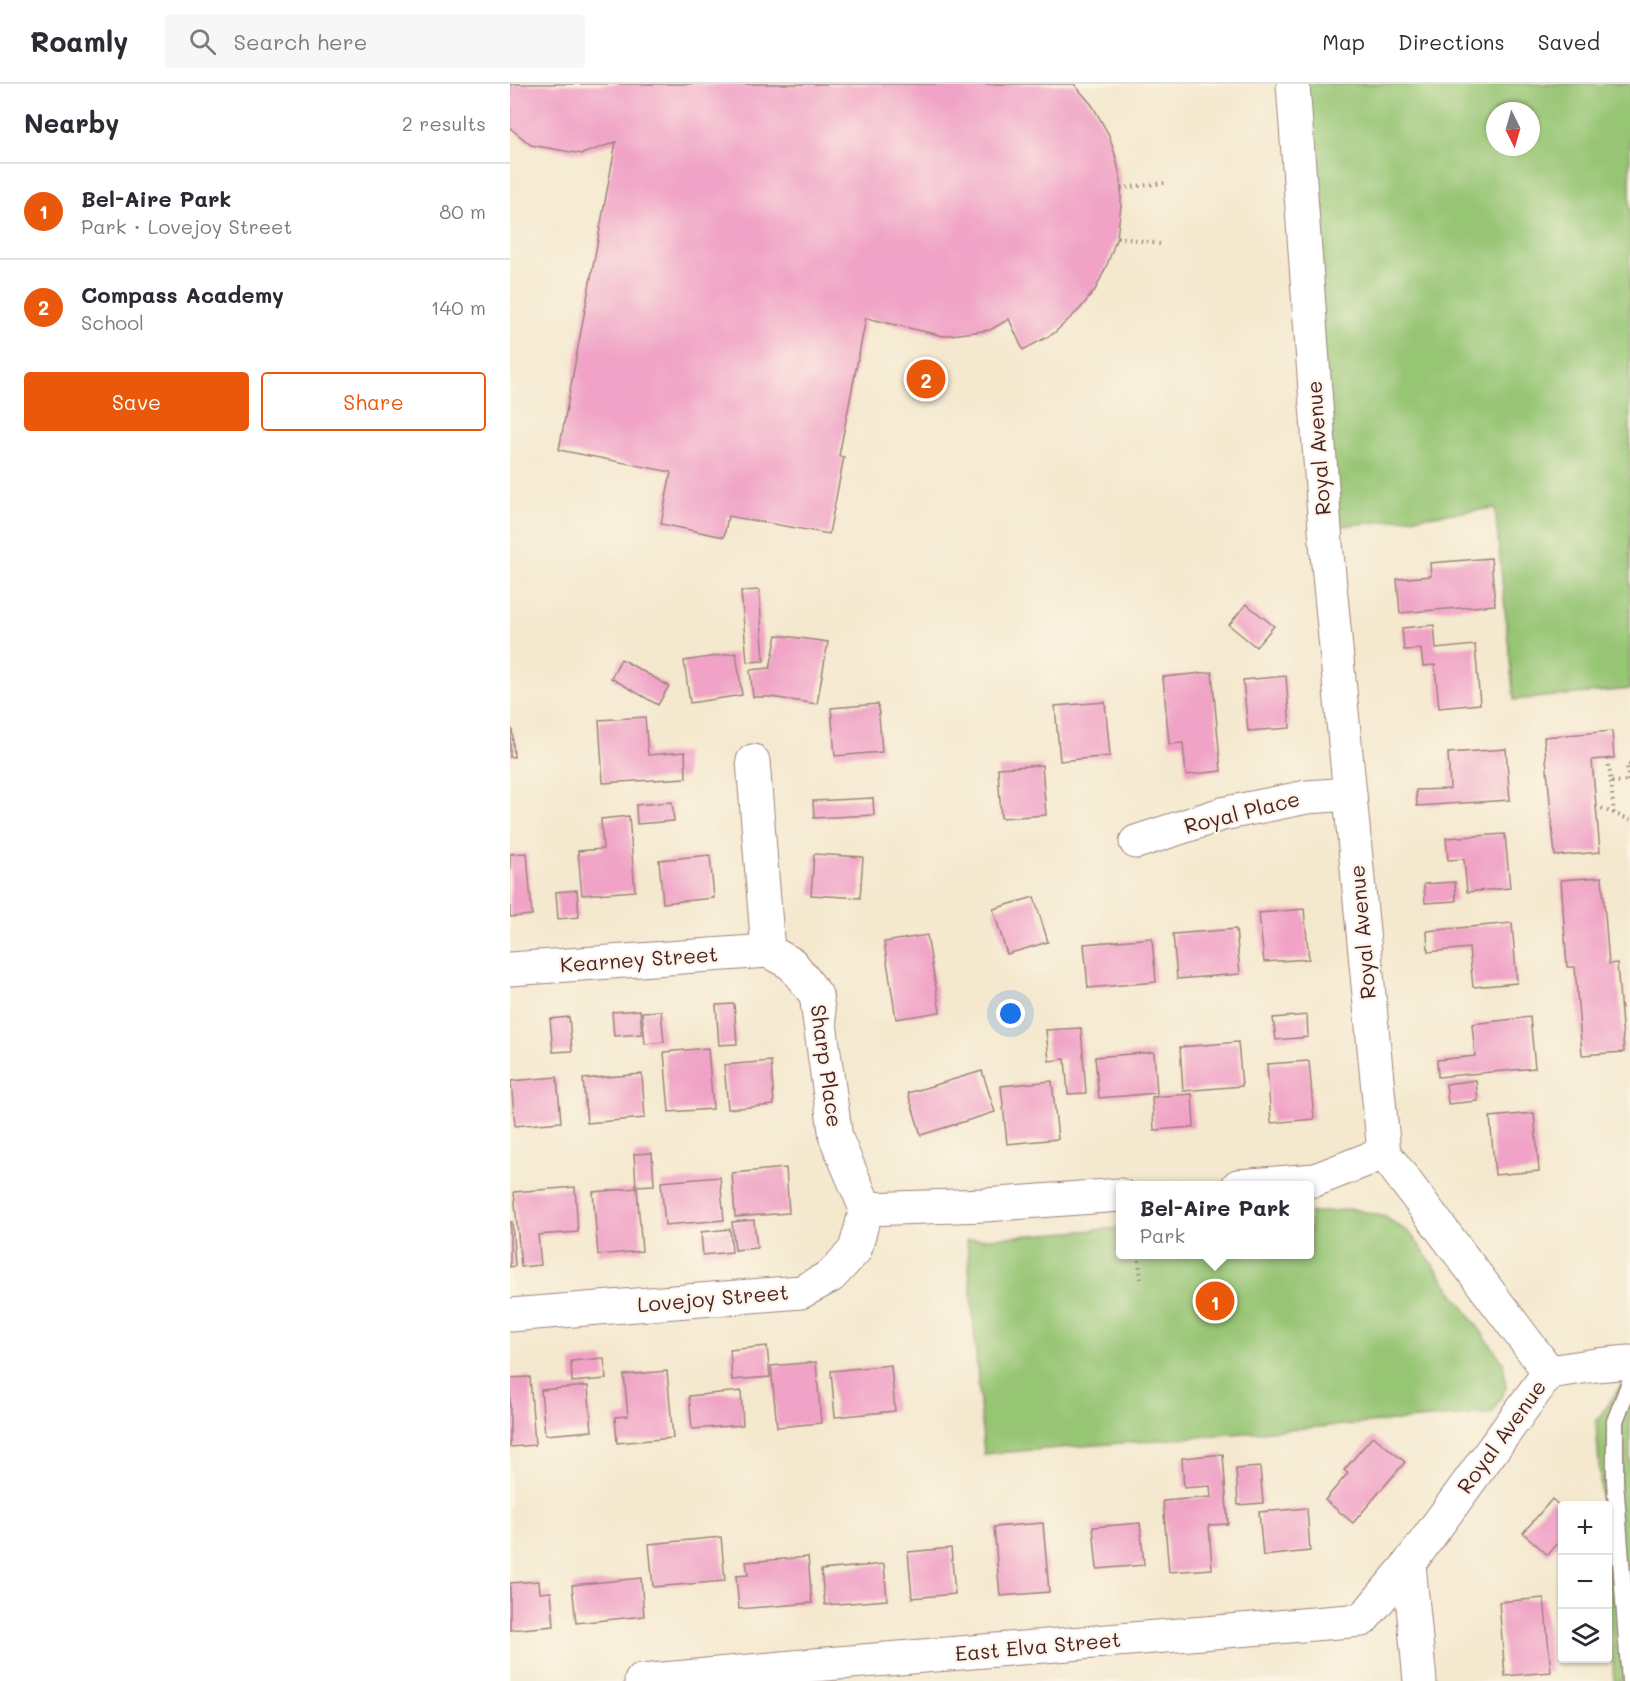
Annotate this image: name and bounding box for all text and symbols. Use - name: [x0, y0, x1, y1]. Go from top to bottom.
- search box: [165, 14, 585, 68]
- text: Roamly: [30, 23, 129, 59]
- icon: search: [186, 25, 219, 58]
- text: Search here: [234, 27, 367, 56]
- text: Map: [1322, 28, 1365, 55]
- text: Directions: [1398, 28, 1505, 55]
- text: Saved: [1538, 28, 1600, 55]
- north arrow: [1486, 102, 1540, 156]
- text: Nearby: [24, 106, 119, 140]
- text: 2 results: [402, 110, 486, 136]
- text: Bel-Aire Park: [81, 184, 231, 213]
- text: 1: [39, 198, 48, 224]
- text: 80 m: [439, 198, 486, 224]
- text: Park · Lovejoy Street: [81, 213, 292, 239]
- text: Compass Academy: [81, 280, 284, 309]
- text: 2: [38, 294, 49, 320]
- text: 140 m: [431, 294, 486, 320]
- text: School: [81, 309, 144, 335]
- pin: 2: [906, 356, 946, 402]
- button: Save: [24, 372, 249, 431]
- button: Share: [261, 372, 486, 431]
- street label: Royal Avenue: [1299, 380, 1336, 516]
- street label: Royal Place: [1181, 784, 1302, 839]
- street label: Royal Avenue: [1342, 864, 1381, 1000]
- street label: Kearney Street: [559, 940, 719, 978]
- your location: [996, 999, 1025, 1028]
- street label: Sharp Place: [806, 1003, 849, 1129]
- popup: [1116, 1181, 1314, 1259]
- text: Bel-Aire Park: [1140, 1193, 1290, 1222]
- text: Park: [1140, 1222, 1185, 1248]
- street label: Lovejoy Street: [636, 1277, 790, 1318]
- pin: 1: [1196, 1278, 1234, 1324]
- street label: Royal Avenue: [1450, 1374, 1551, 1499]
- map controls: [1558, 1501, 1612, 1663]
- button: +: [1558, 1501, 1612, 1555]
- button: −: [1558, 1555, 1612, 1609]
- button: layers: [1558, 1609, 1612, 1663]
- street label: East Elva Street: [954, 1625, 1122, 1666]

